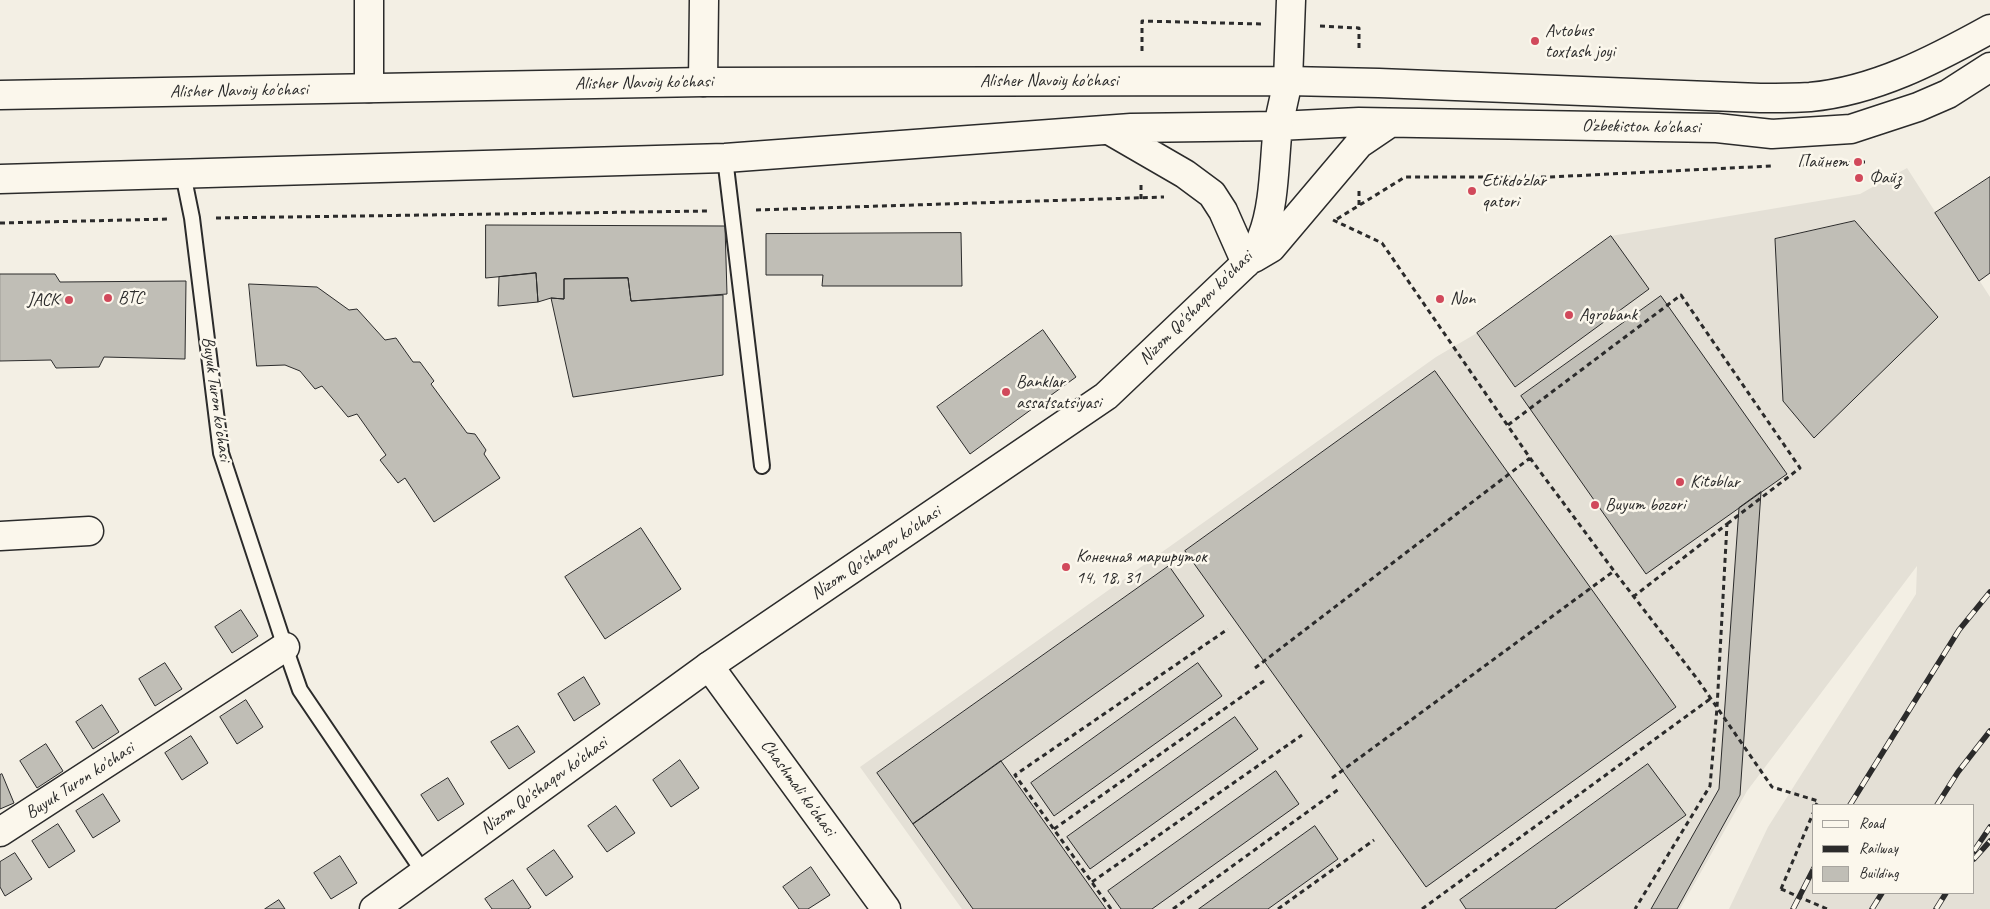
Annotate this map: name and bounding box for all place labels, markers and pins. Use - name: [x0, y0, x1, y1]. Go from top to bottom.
- place label: Avtobus toxtash joyi: [1545, 20, 1615, 62]
- marker: Avtobus toxtash joyi: [1529, 35, 1541, 47]
- place label: Пайнет: [1797, 151, 1848, 173]
- marker: Пайнет: [1852, 156, 1864, 168]
- place label: Файз: [1869, 167, 1901, 189]
- place label: Etikdo'zlar qatori: [1482, 170, 1546, 212]
- marker: Файз: [1853, 172, 1865, 184]
- marker: Etikdo'zlar qatori: [1466, 185, 1478, 197]
- place label: BTC: [118, 287, 144, 309]
- place label: Non: [1450, 288, 1475, 310]
- place label: JACK: [27, 289, 59, 311]
- marker: BTC: [102, 292, 114, 304]
- marker: Non: [1434, 293, 1446, 305]
- marker: JACK: [63, 294, 75, 306]
- place label: Agrobank: [1579, 304, 1637, 326]
- marker: Agrobank: [1563, 309, 1575, 321]
- place label: Banklar assatsatsiyasi: [1016, 371, 1101, 414]
- marker: Banklar assatsatsiyasi: [1000, 386, 1012, 398]
- place label: Kitoblar: [1690, 471, 1740, 493]
- marker: Kitoblar: [1674, 476, 1686, 488]
- place label: Buyum bozori: [1605, 494, 1685, 516]
- marker: Buyum bozori: [1589, 499, 1601, 511]
- place label: Конечная маршруток 14, 18, 31: [1076, 546, 1207, 588]
- marker: Конечная маршруток 14, 18, 31: [1060, 561, 1072, 573]

